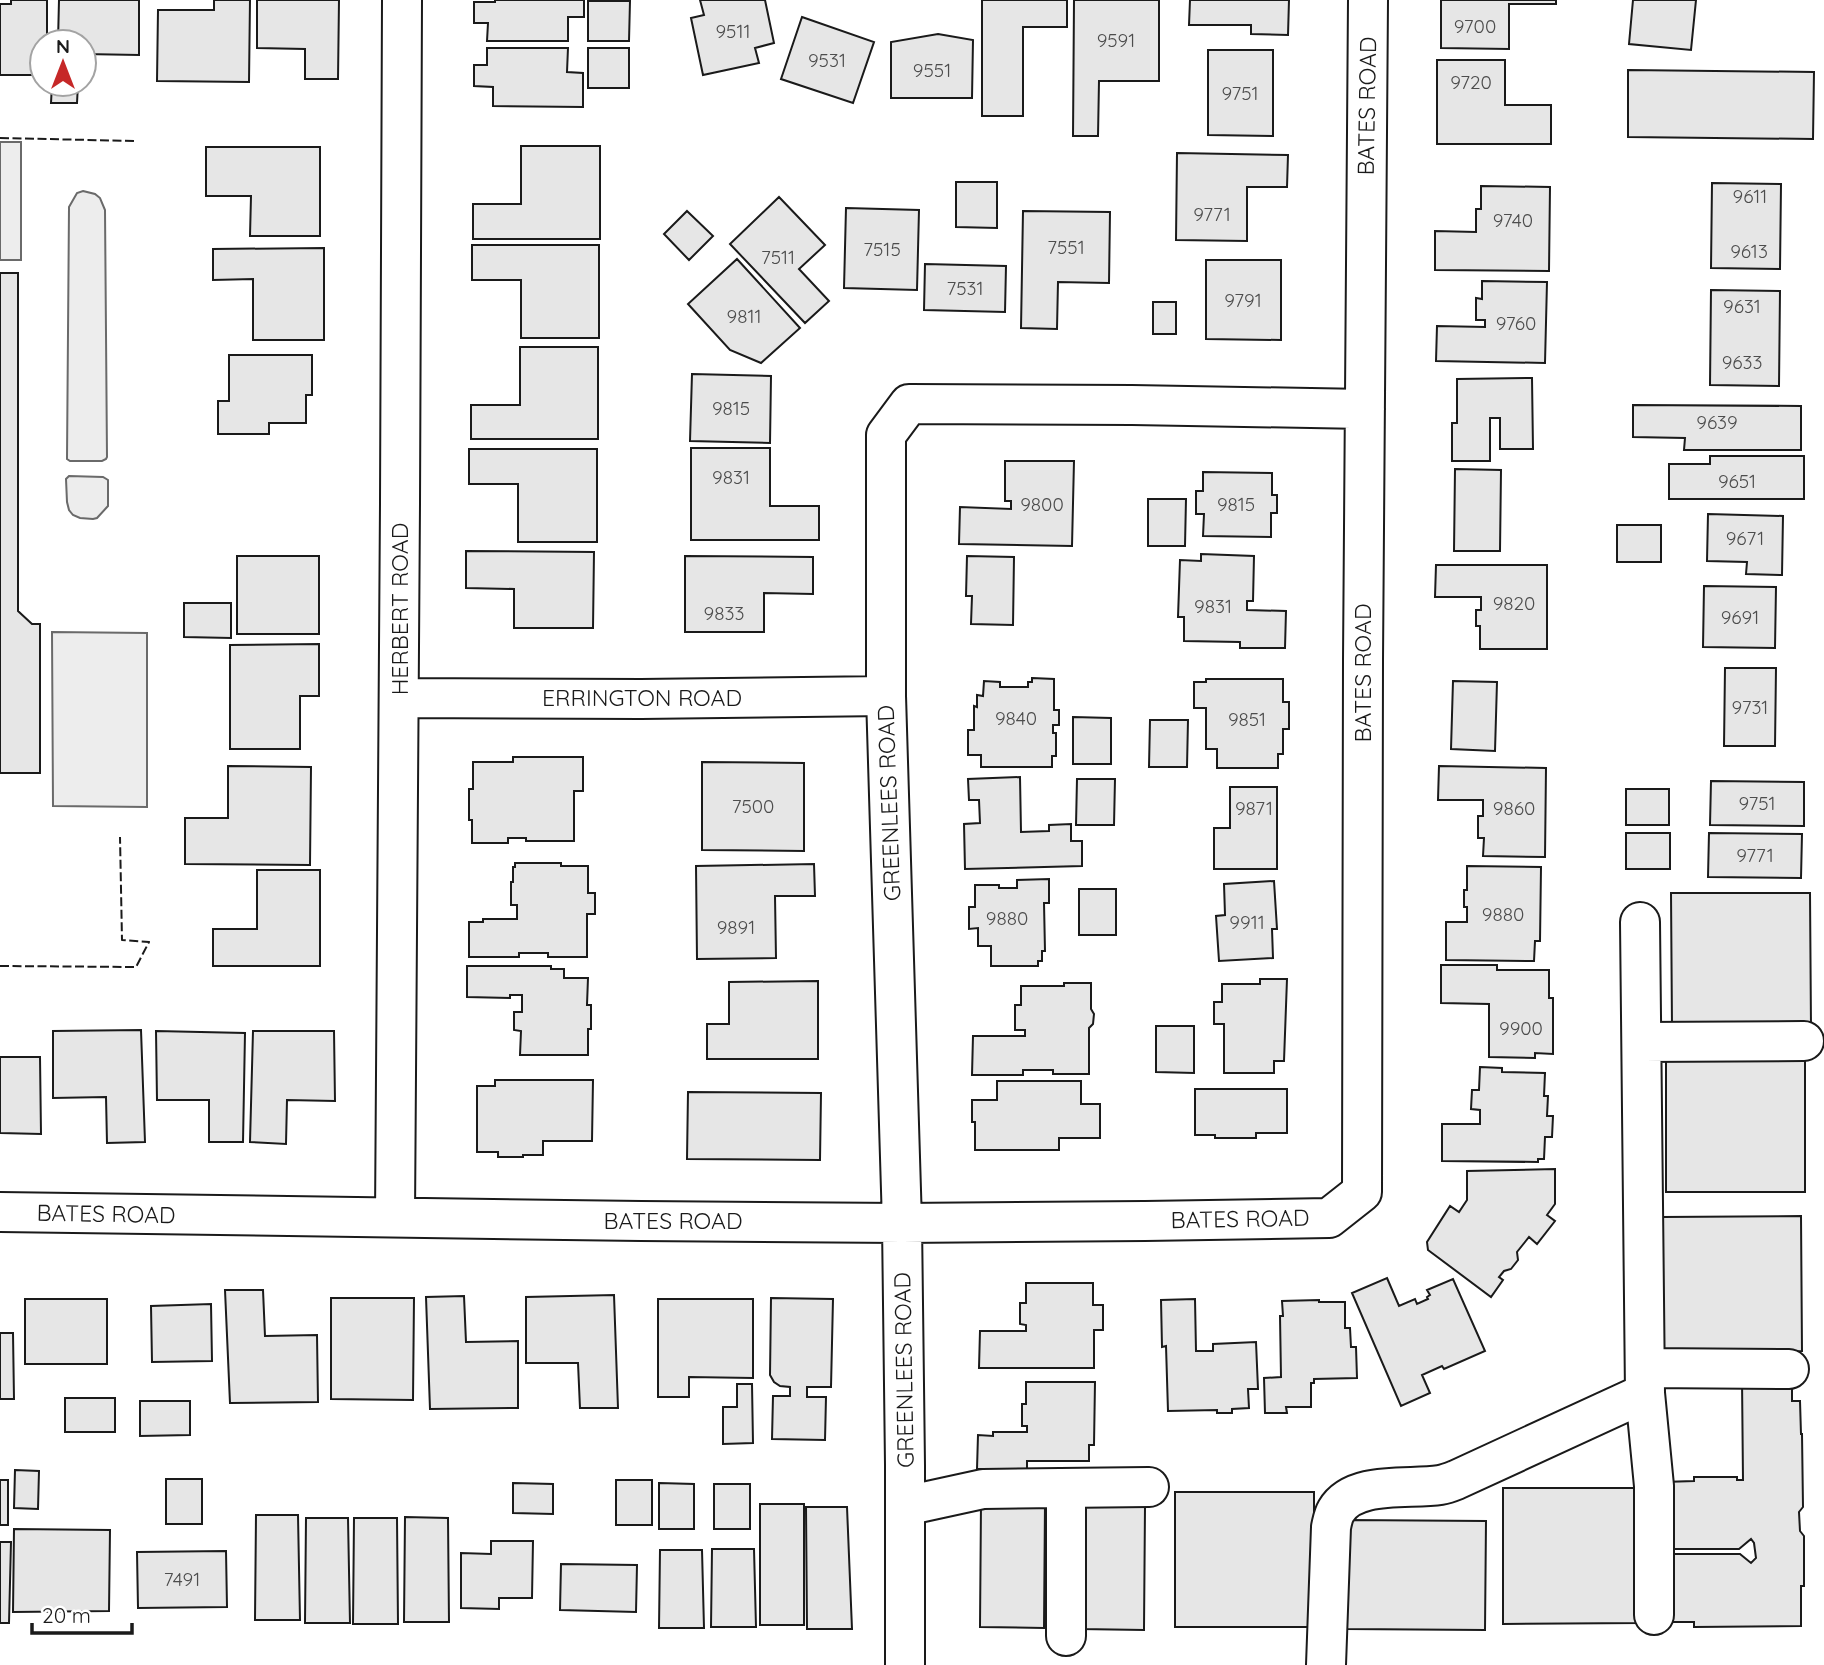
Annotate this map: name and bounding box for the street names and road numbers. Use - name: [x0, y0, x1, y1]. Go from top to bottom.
- street label: BATES ROAD: [1351, 36, 1382, 176]
- street label: HERBERT ROAD: [385, 523, 414, 695]
- street label: BATES ROAD: [1348, 604, 1377, 742]
- street label: ERRINGTON ROAD: [542, 683, 742, 712]
- street label: GREENLEES ROAD: [871, 705, 906, 901]
- street label: BATES ROAD: [36, 1198, 176, 1229]
- street label: BATES ROAD: [1170, 1203, 1310, 1234]
- street label: BATES ROAD: [604, 1206, 742, 1235]
- street label: GREENLEES ROAD: [887, 1272, 920, 1468]

